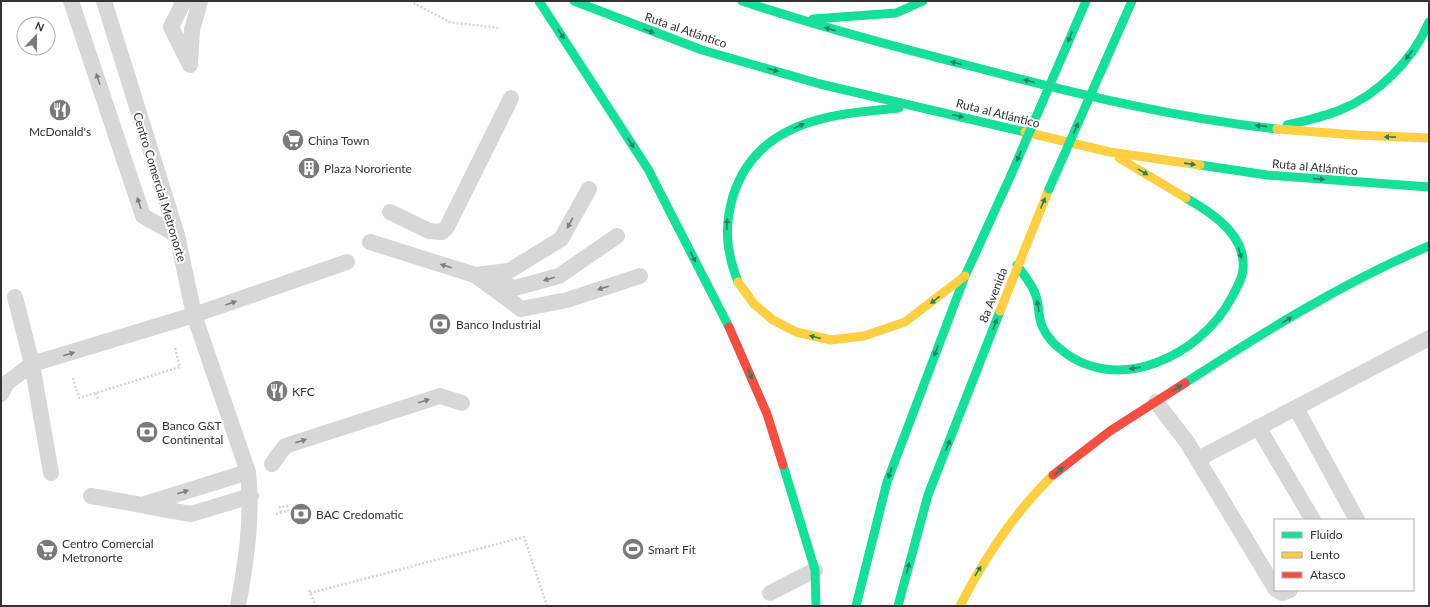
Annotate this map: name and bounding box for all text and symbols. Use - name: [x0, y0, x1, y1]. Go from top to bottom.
- street label: Ruta al Atlántico: [643, 9, 729, 51]
- north arrow: [16, 16, 56, 56]
- text: N: [34, 19, 46, 34]
- one-way arrow: [824, 26, 836, 32]
- one-way arrow: [557, 28, 565, 39]
- one-way arrow: [643, 28, 655, 34]
- one-way arrow: [1067, 31, 1073, 43]
- one-way arrow: [1404, 49, 1413, 60]
- one-way arrow: [950, 60, 962, 66]
- one-way arrow: [767, 67, 779, 73]
- one-way arrow: [94, 73, 100, 85]
- one-way arrow: [1023, 78, 1035, 84]
- street label: Ruta al Atlántico: [954, 95, 1042, 131]
- restaurant icon: McDonald's: [47, 97, 73, 123]
- street label: Centro Comercial Metronorte: [130, 110, 190, 264]
- one-way arrow: [952, 113, 964, 119]
- one-way arrow: [1073, 122, 1079, 134]
- one-way arrow: [794, 123, 805, 129]
- one-way arrow: [1254, 123, 1267, 129]
- place label: McDonald's: [29, 124, 91, 139]
- supermarket icon: China Town: [280, 127, 306, 153]
- place label: China Town: [308, 133, 369, 148]
- one-way arrow: [1383, 134, 1396, 140]
- one-way arrow: [627, 138, 635, 148]
- one-way arrow: [1016, 151, 1022, 162]
- building icon: Plaza Nororiente: [296, 155, 322, 181]
- street label: Ruta al Atlántico: [1271, 156, 1359, 178]
- place label: Plaza Nororiente: [324, 161, 412, 176]
- one-way arrow: [1184, 161, 1196, 167]
- one-way arrow: [1137, 169, 1149, 176]
- one-way arrow: [1313, 176, 1325, 183]
- one-way arrow: [135, 196, 141, 208]
- one-way arrow: [1040, 197, 1046, 208]
- one-way arrow: [567, 217, 574, 229]
- one-way arrow: [723, 218, 730, 230]
- one-way arrow: [1238, 248, 1244, 260]
- one-way arrow: [690, 251, 696, 263]
- one-way arrow: [440, 263, 452, 269]
- street label: 8a Avenida: [976, 265, 1010, 325]
- one-way arrow: [543, 276, 555, 282]
- one-way arrow: [596, 285, 608, 291]
- one-way arrow: [929, 296, 940, 304]
- one-way arrow: [226, 299, 238, 305]
- one-way arrow: [1035, 300, 1041, 313]
- bank icon: Banco Industrial: [427, 311, 453, 337]
- one-way arrow: [1281, 316, 1293, 323]
- place label: Banco Industrial: [456, 317, 541, 332]
- one-way arrow: [992, 317, 998, 329]
- one-way arrow: [809, 334, 821, 340]
- one-way arrow: [932, 346, 938, 358]
- one-way arrow: [64, 351, 76, 357]
- one-way arrow: [1129, 365, 1141, 371]
- one-way arrow: [746, 368, 753, 380]
- restaurant icon: KFC: [264, 378, 290, 404]
- place label: KFC: [292, 384, 315, 399]
- one-way arrow: [1171, 385, 1182, 392]
- one-way arrow: [419, 398, 431, 404]
- place label: Banco G&T Continental: [162, 418, 223, 447]
- bank icon: Banco G&T Continental: [134, 419, 160, 445]
- one-way arrow: [295, 438, 307, 444]
- one-way arrow: [945, 439, 951, 450]
- one-way arrow: [1054, 466, 1064, 475]
- one-way arrow: [887, 468, 893, 480]
- one-way arrow: [178, 489, 190, 495]
- bank icon: BAC Credomatic: [288, 501, 314, 527]
- place label: BAC Credomatic: [316, 507, 404, 522]
- legend: [1274, 519, 1414, 591]
- text: Fluido: [1310, 527, 1343, 542]
- place label: Centro Comercial Metronorte: [62, 536, 154, 565]
- sports icon: Smart Fit: [620, 536, 646, 562]
- supermarket icon: Centro Comercial Metronorte: [34, 537, 60, 563]
- place label: Smart Fit: [648, 542, 697, 557]
- text: Lento: [1310, 547, 1340, 562]
- one-way arrow: [905, 562, 911, 574]
- one-way arrow: [974, 566, 981, 577]
- text: Atasco: [1310, 567, 1346, 582]

